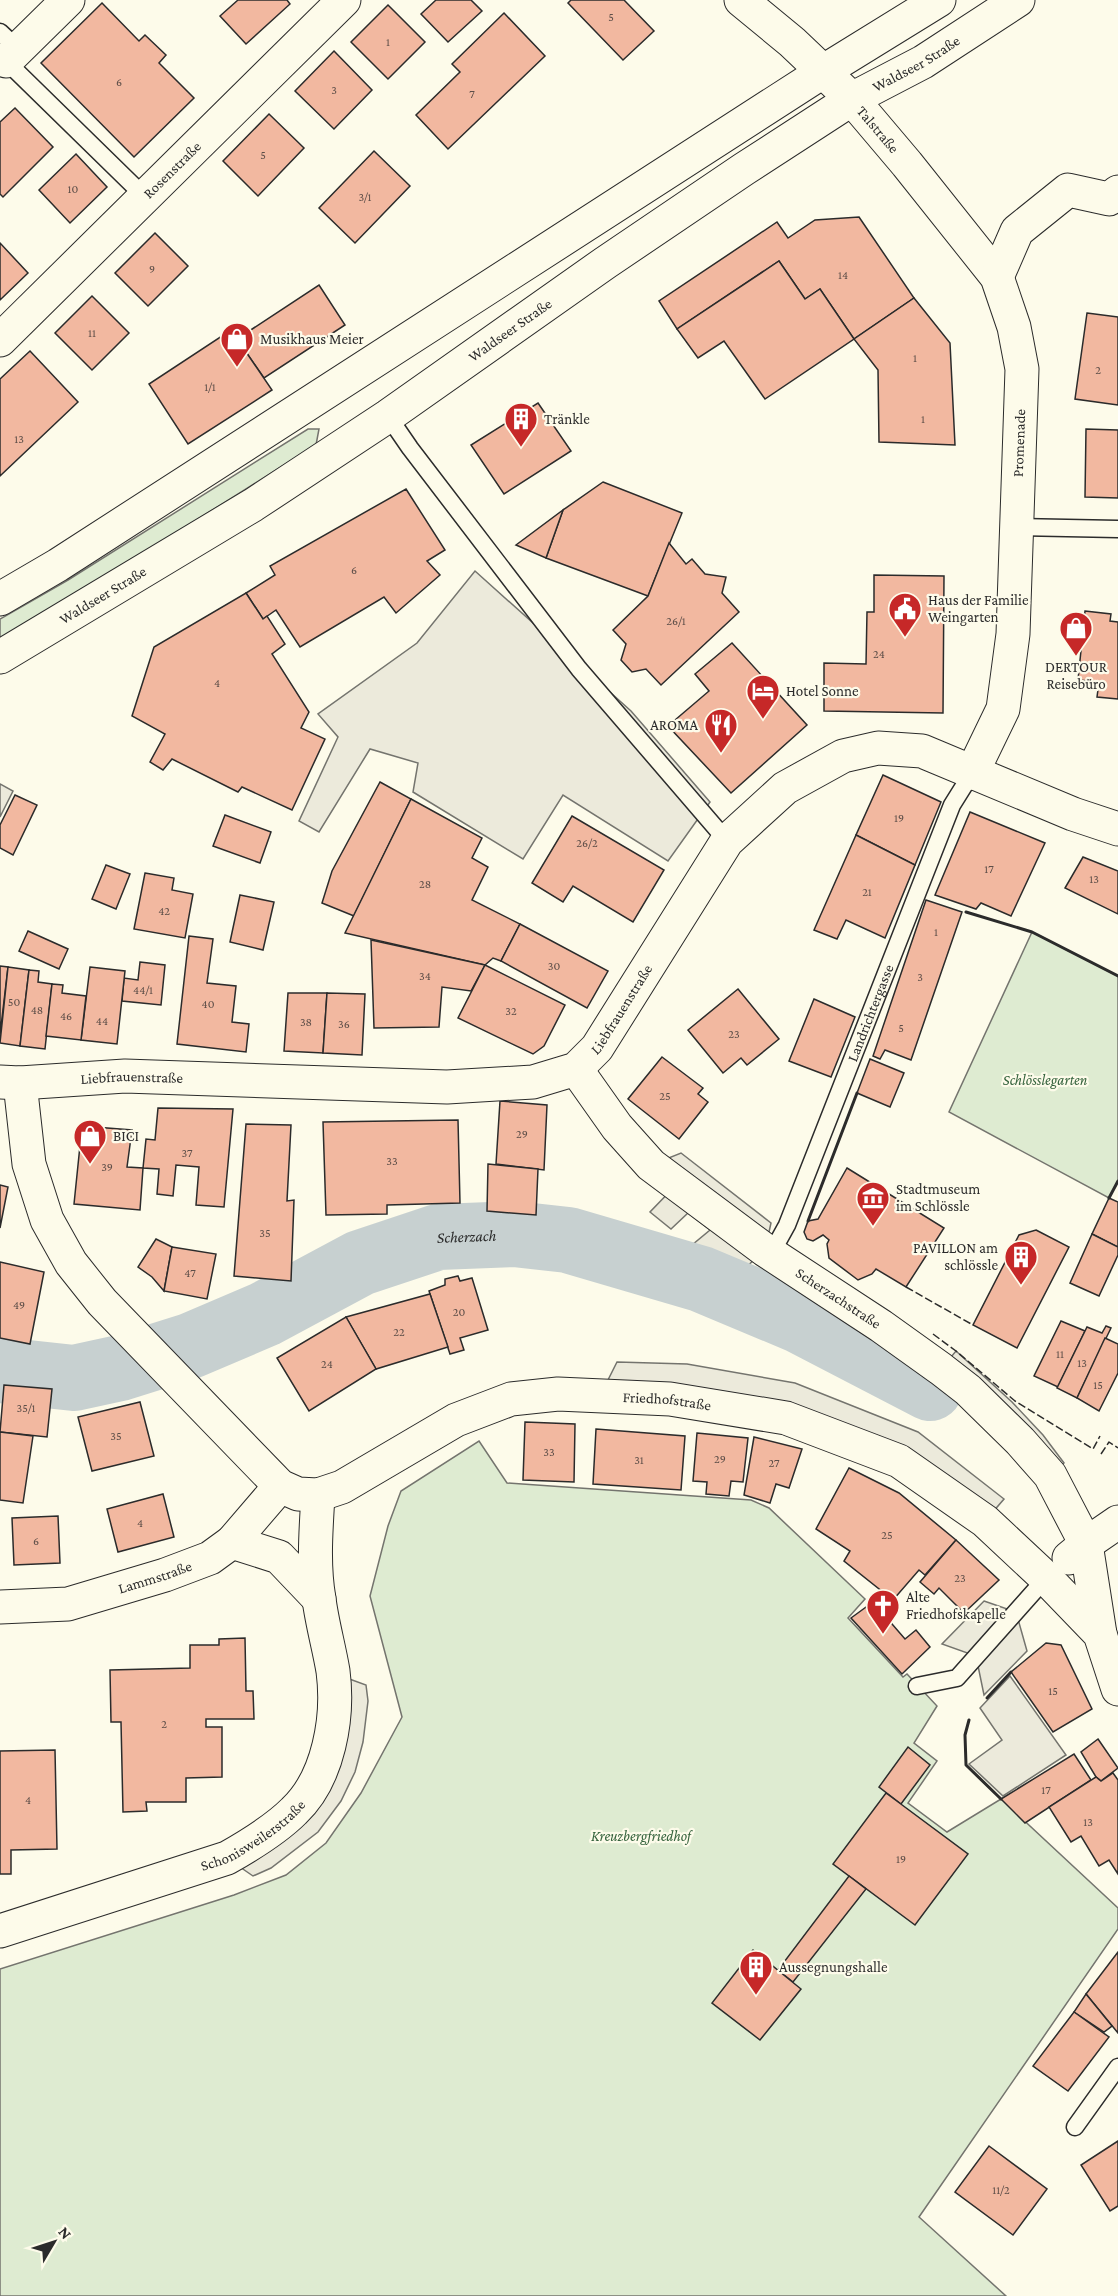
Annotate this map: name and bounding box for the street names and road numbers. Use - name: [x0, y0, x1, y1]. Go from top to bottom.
- street label: Waldseer Straße: [870, 32, 963, 95]
- street label: Talstraße: [854, 103, 903, 157]
- street label: Rosenstraße: [140, 138, 204, 202]
- street label: Waldseer Straße: [465, 295, 555, 365]
- street label: Promenade: [1010, 408, 1028, 477]
- street label: Waldseer Straße: [57, 563, 149, 627]
- street label: Liebfrauenstraße: [587, 961, 656, 1058]
- street label: Landrichtergasse: [844, 962, 897, 1064]
- street label: Liebfrauenstraße: [80, 1068, 184, 1087]
- street label: Scherzachstraße: [793, 1264, 884, 1332]
- street label: Friedhofstraße: [622, 1389, 713, 1414]
- street label: Lammstraße: [116, 1558, 194, 1597]
- street label: Schonisweilerstraße: [199, 1797, 309, 1874]

